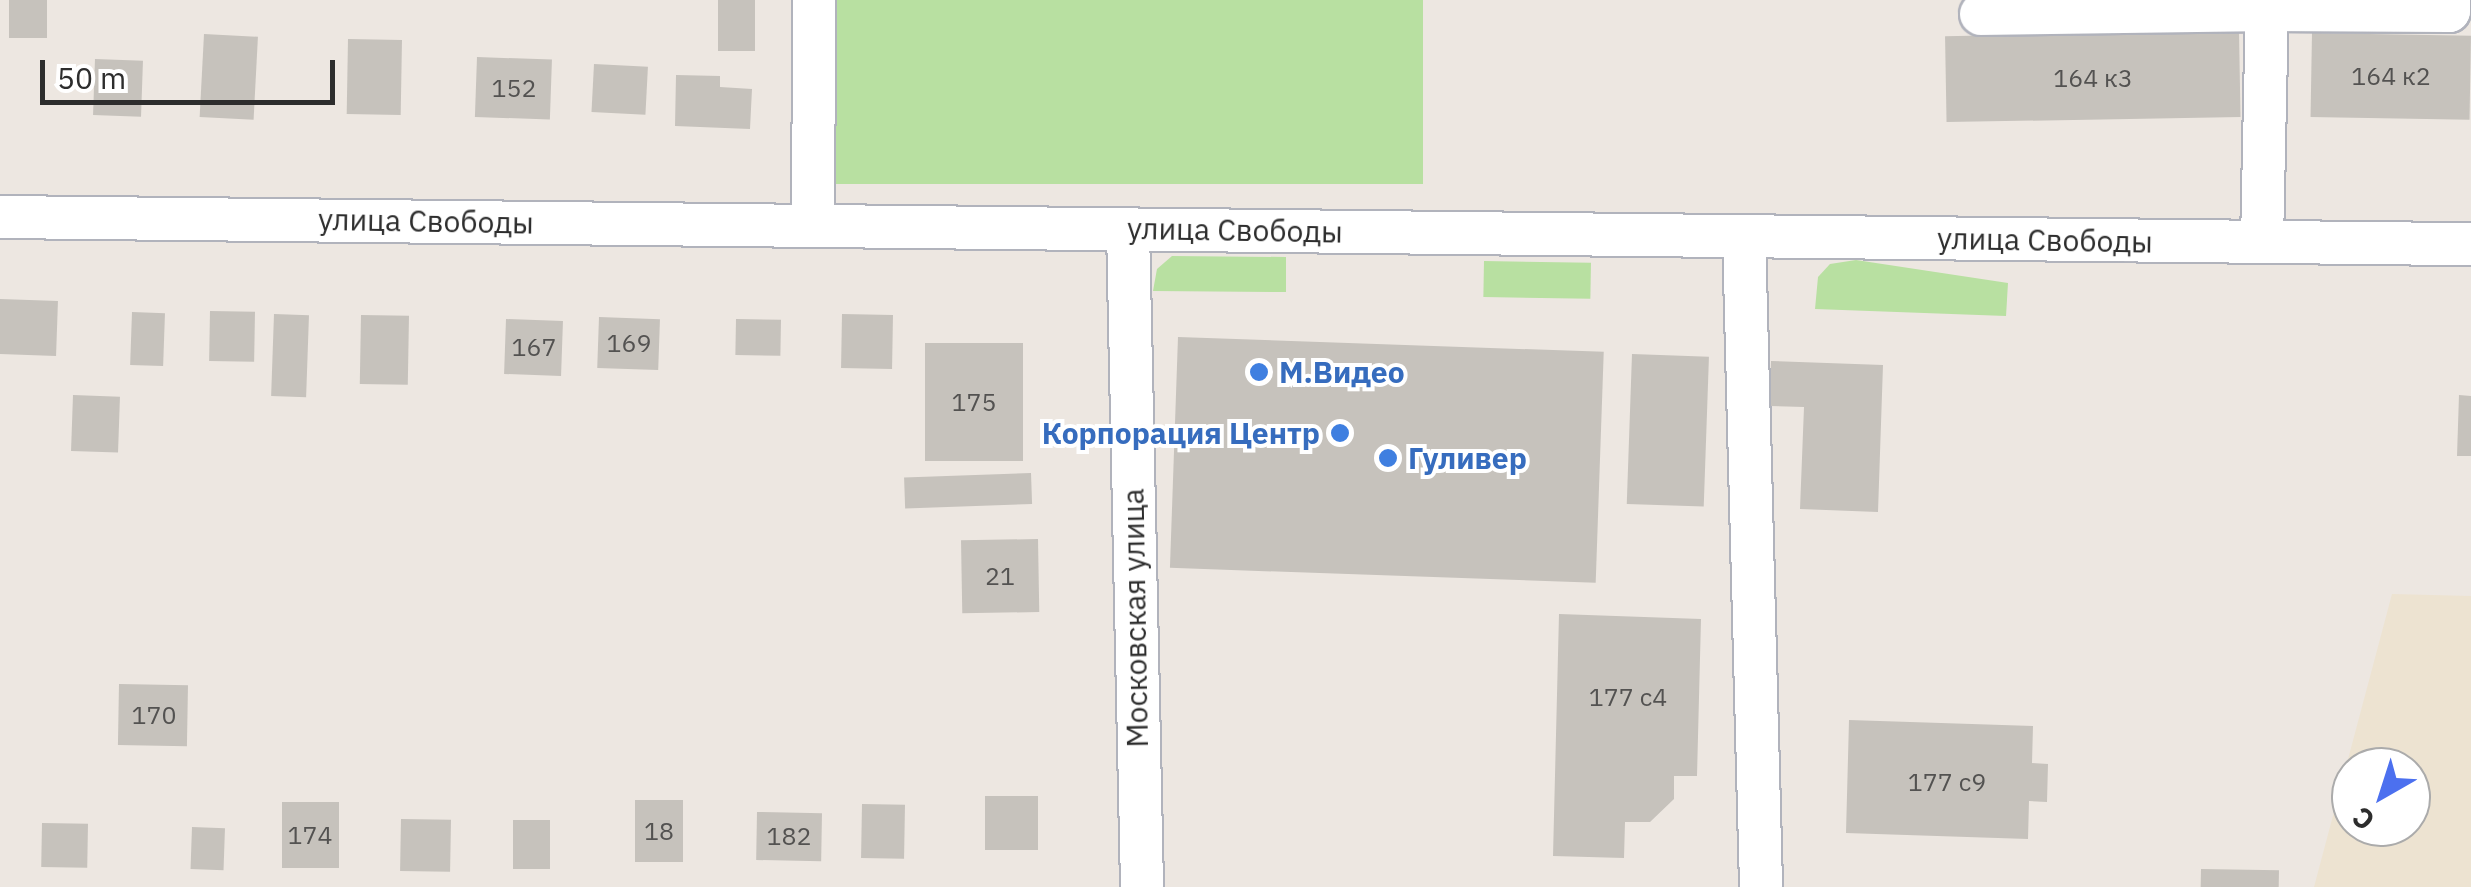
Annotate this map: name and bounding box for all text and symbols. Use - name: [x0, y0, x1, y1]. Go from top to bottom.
- scale bar: [45, 40, 340, 102]
- text: 50 m: [57, 58, 126, 97]
- house number: 164 к2: [2351, 61, 2431, 91]
- house number: 164 к3: [2053, 63, 2133, 93]
- house number: 152: [492, 73, 536, 103]
- street label: улица Свободы: [318, 201, 534, 241]
- street label: улица Свободы: [1127, 210, 1343, 250]
- street label: улица Свободы: [1937, 220, 2153, 260]
- house number: 169: [607, 328, 651, 358]
- house number: 167: [512, 332, 556, 362]
- place label: М.Видео: [1279, 354, 1405, 390]
- marker: М.Видео: [1248, 361, 1270, 383]
- house number: 175: [952, 387, 996, 417]
- place label: Корпорация Центр: [1042, 415, 1320, 451]
- marker: Корпорация Центр: [1329, 422, 1351, 444]
- place label: Гуливер: [1408, 440, 1527, 476]
- marker: Гуливер: [1377, 447, 1399, 469]
- street label: Московская улица: [1115, 488, 1155, 748]
- house number: 21: [985, 561, 1015, 591]
- house number: 177 с4: [1589, 682, 1667, 712]
- house number: 170: [132, 700, 176, 730]
- north arrow: [2331, 747, 2431, 847]
- house number: 177 с9: [1908, 767, 1986, 797]
- text: С: [2344, 799, 2382, 839]
- house number: 18: [644, 816, 674, 846]
- house number: 174: [288, 820, 332, 850]
- house number: 182: [767, 821, 811, 851]

